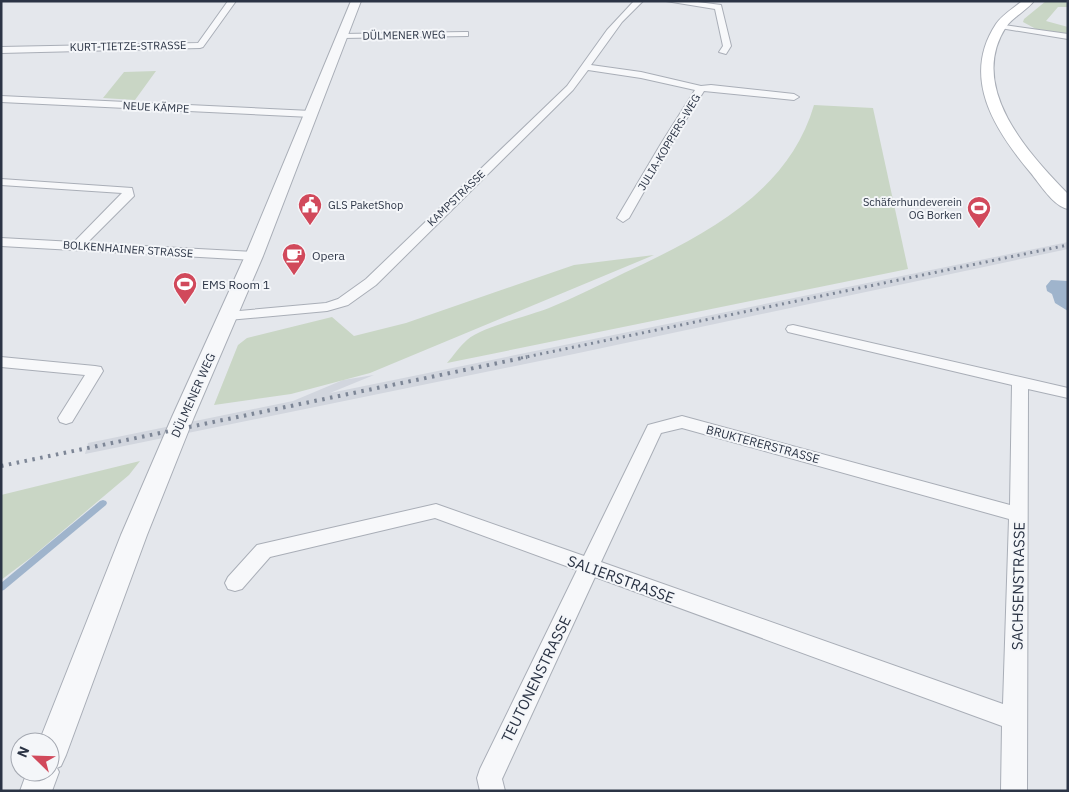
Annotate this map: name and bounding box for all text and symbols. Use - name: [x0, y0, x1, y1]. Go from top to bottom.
- street label: DÜLMENER WEG: [362, 27, 446, 43]
- street label: KURT-TIETZE-STRASSE: [69, 38, 187, 54]
- street label: JULIA-KOPPERS-WEG: [635, 91, 703, 193]
- street label: NEUE KÄMPE: [122, 98, 190, 116]
- street label: KAMPSTRASSE: [424, 167, 488, 229]
- public building icon: GLS PaketShop: [297, 192, 323, 226]
- place label: Schäferhundeverein OG Borken: [863, 195, 962, 222]
- sports icon: Schäferhundeverein OG Borken: [966, 195, 992, 229]
- place label: GLS PaketShop: [328, 198, 403, 212]
- street label: BOLKENHAINER STRASSE: [62, 237, 194, 261]
- cafe icon: Opera: [281, 242, 307, 276]
- place label: Opera: [312, 248, 345, 263]
- sports icon: EMS Room 1: [172, 271, 198, 305]
- place label: EMS Room 1: [202, 277, 270, 292]
- street label: DÜLMENER WEG: [168, 350, 218, 440]
- street label: BRUKTERERSTRASSE: [705, 422, 821, 466]
- street label: SACHSENSTRASSE: [1007, 522, 1029, 650]
- street label: SALIERSTRASSE: [565, 551, 677, 607]
- street label: TEUTONENSTRASSE: [497, 613, 575, 745]
- north arrow: [10, 732, 60, 782]
- text: N: [13, 744, 33, 760]

